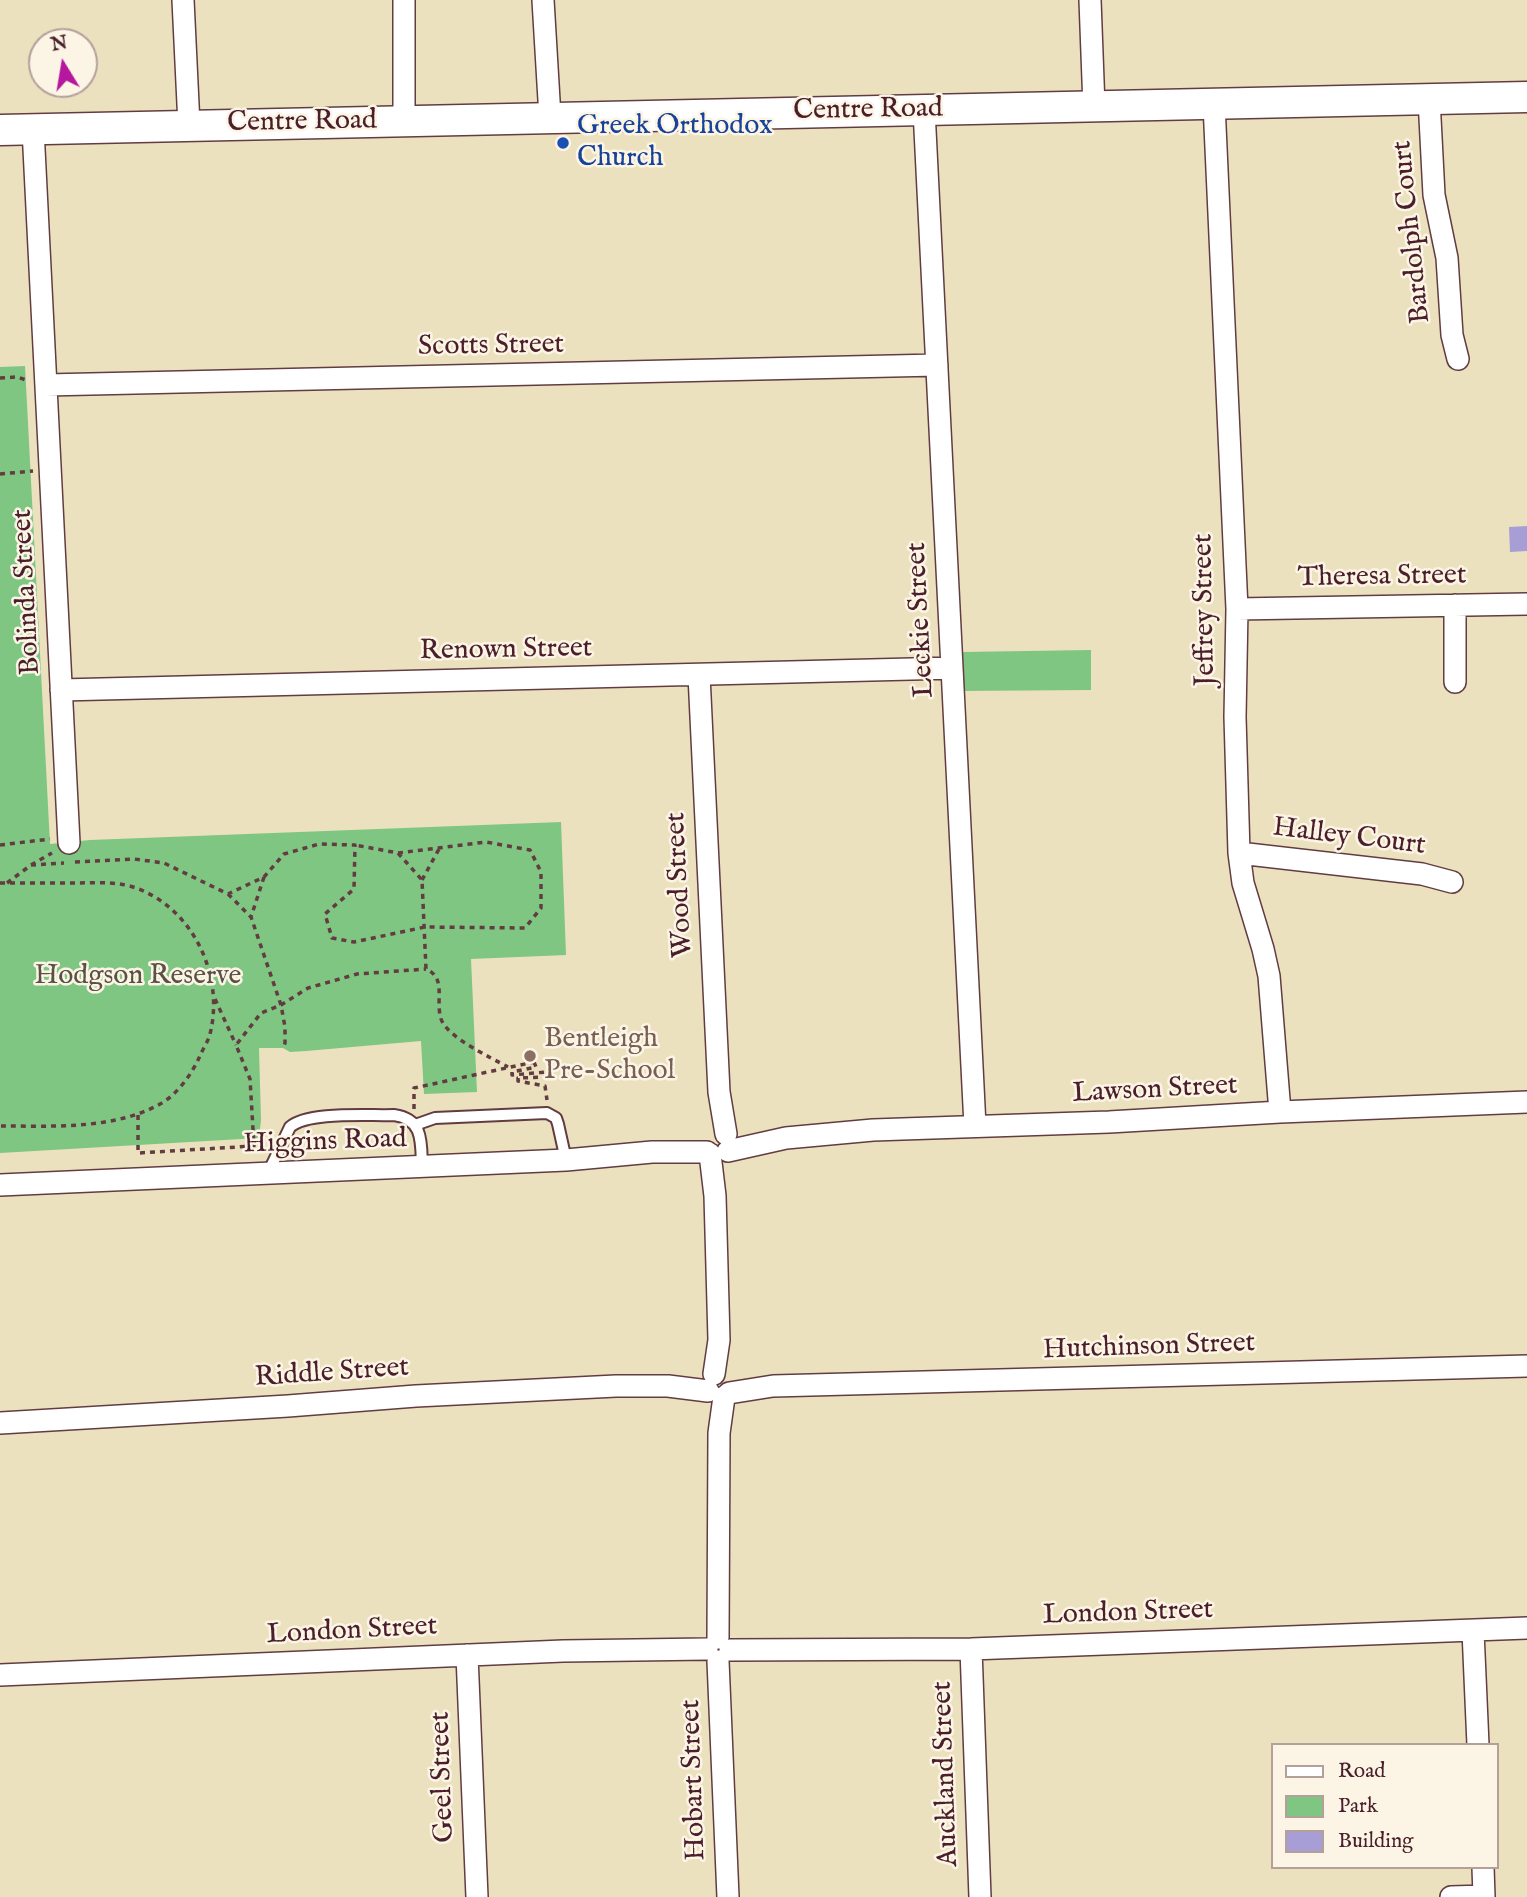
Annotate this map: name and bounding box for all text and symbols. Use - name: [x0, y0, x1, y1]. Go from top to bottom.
- north arrow: [28, 28, 98, 98]
- text: N: [49, 31, 70, 58]
- street label: Centre Road: [793, 93, 943, 129]
- street label: Centre Road: [227, 105, 377, 141]
- place label: Greek Orthodox Church: [577, 110, 773, 176]
- marker: Greek Orthodox Church: [555, 135, 571, 151]
- street label: Bardolph Court: [1387, 139, 1439, 325]
- street label: Scotts Street: [418, 329, 564, 365]
- street label: Bolinda Street: [7, 508, 49, 676]
- street label: Jeffrey Street: [1188, 533, 1224, 687]
- street label: Leckie Street: [901, 541, 943, 699]
- street label: Theresa Street: [1297, 560, 1467, 596]
- street label: Renown Street: [419, 633, 593, 669]
- street label: Wood Street: [660, 811, 702, 959]
- street label: Halley Court: [1271, 812, 1427, 864]
- park label: Hodgson Reserve: [35, 960, 241, 994]
- place label: Bentleigh Pre-School: [544, 1023, 675, 1089]
- marker: Bentleigh Pre-School: [522, 1048, 538, 1064]
- street label: Lawson Street: [1072, 1070, 1238, 1112]
- street label: Higgins Road: [243, 1123, 407, 1163]
- street label: Hutchinson Street: [1042, 1328, 1256, 1368]
- street label: Riddle Street: [254, 1352, 410, 1396]
- street label: London Street: [1042, 1594, 1214, 1634]
- street label: London Street: [266, 1611, 438, 1653]
- street label: Auckland Street: [927, 1681, 967, 1867]
- street label: Hobart Street: [675, 1699, 715, 1861]
- street label: Geel Street: [425, 1711, 463, 1843]
- legend: [1272, 1743, 1499, 1869]
- text: Road: [1338, 1758, 1385, 1785]
- text: Park: [1338, 1793, 1378, 1820]
- text: Building: [1338, 1828, 1413, 1855]

